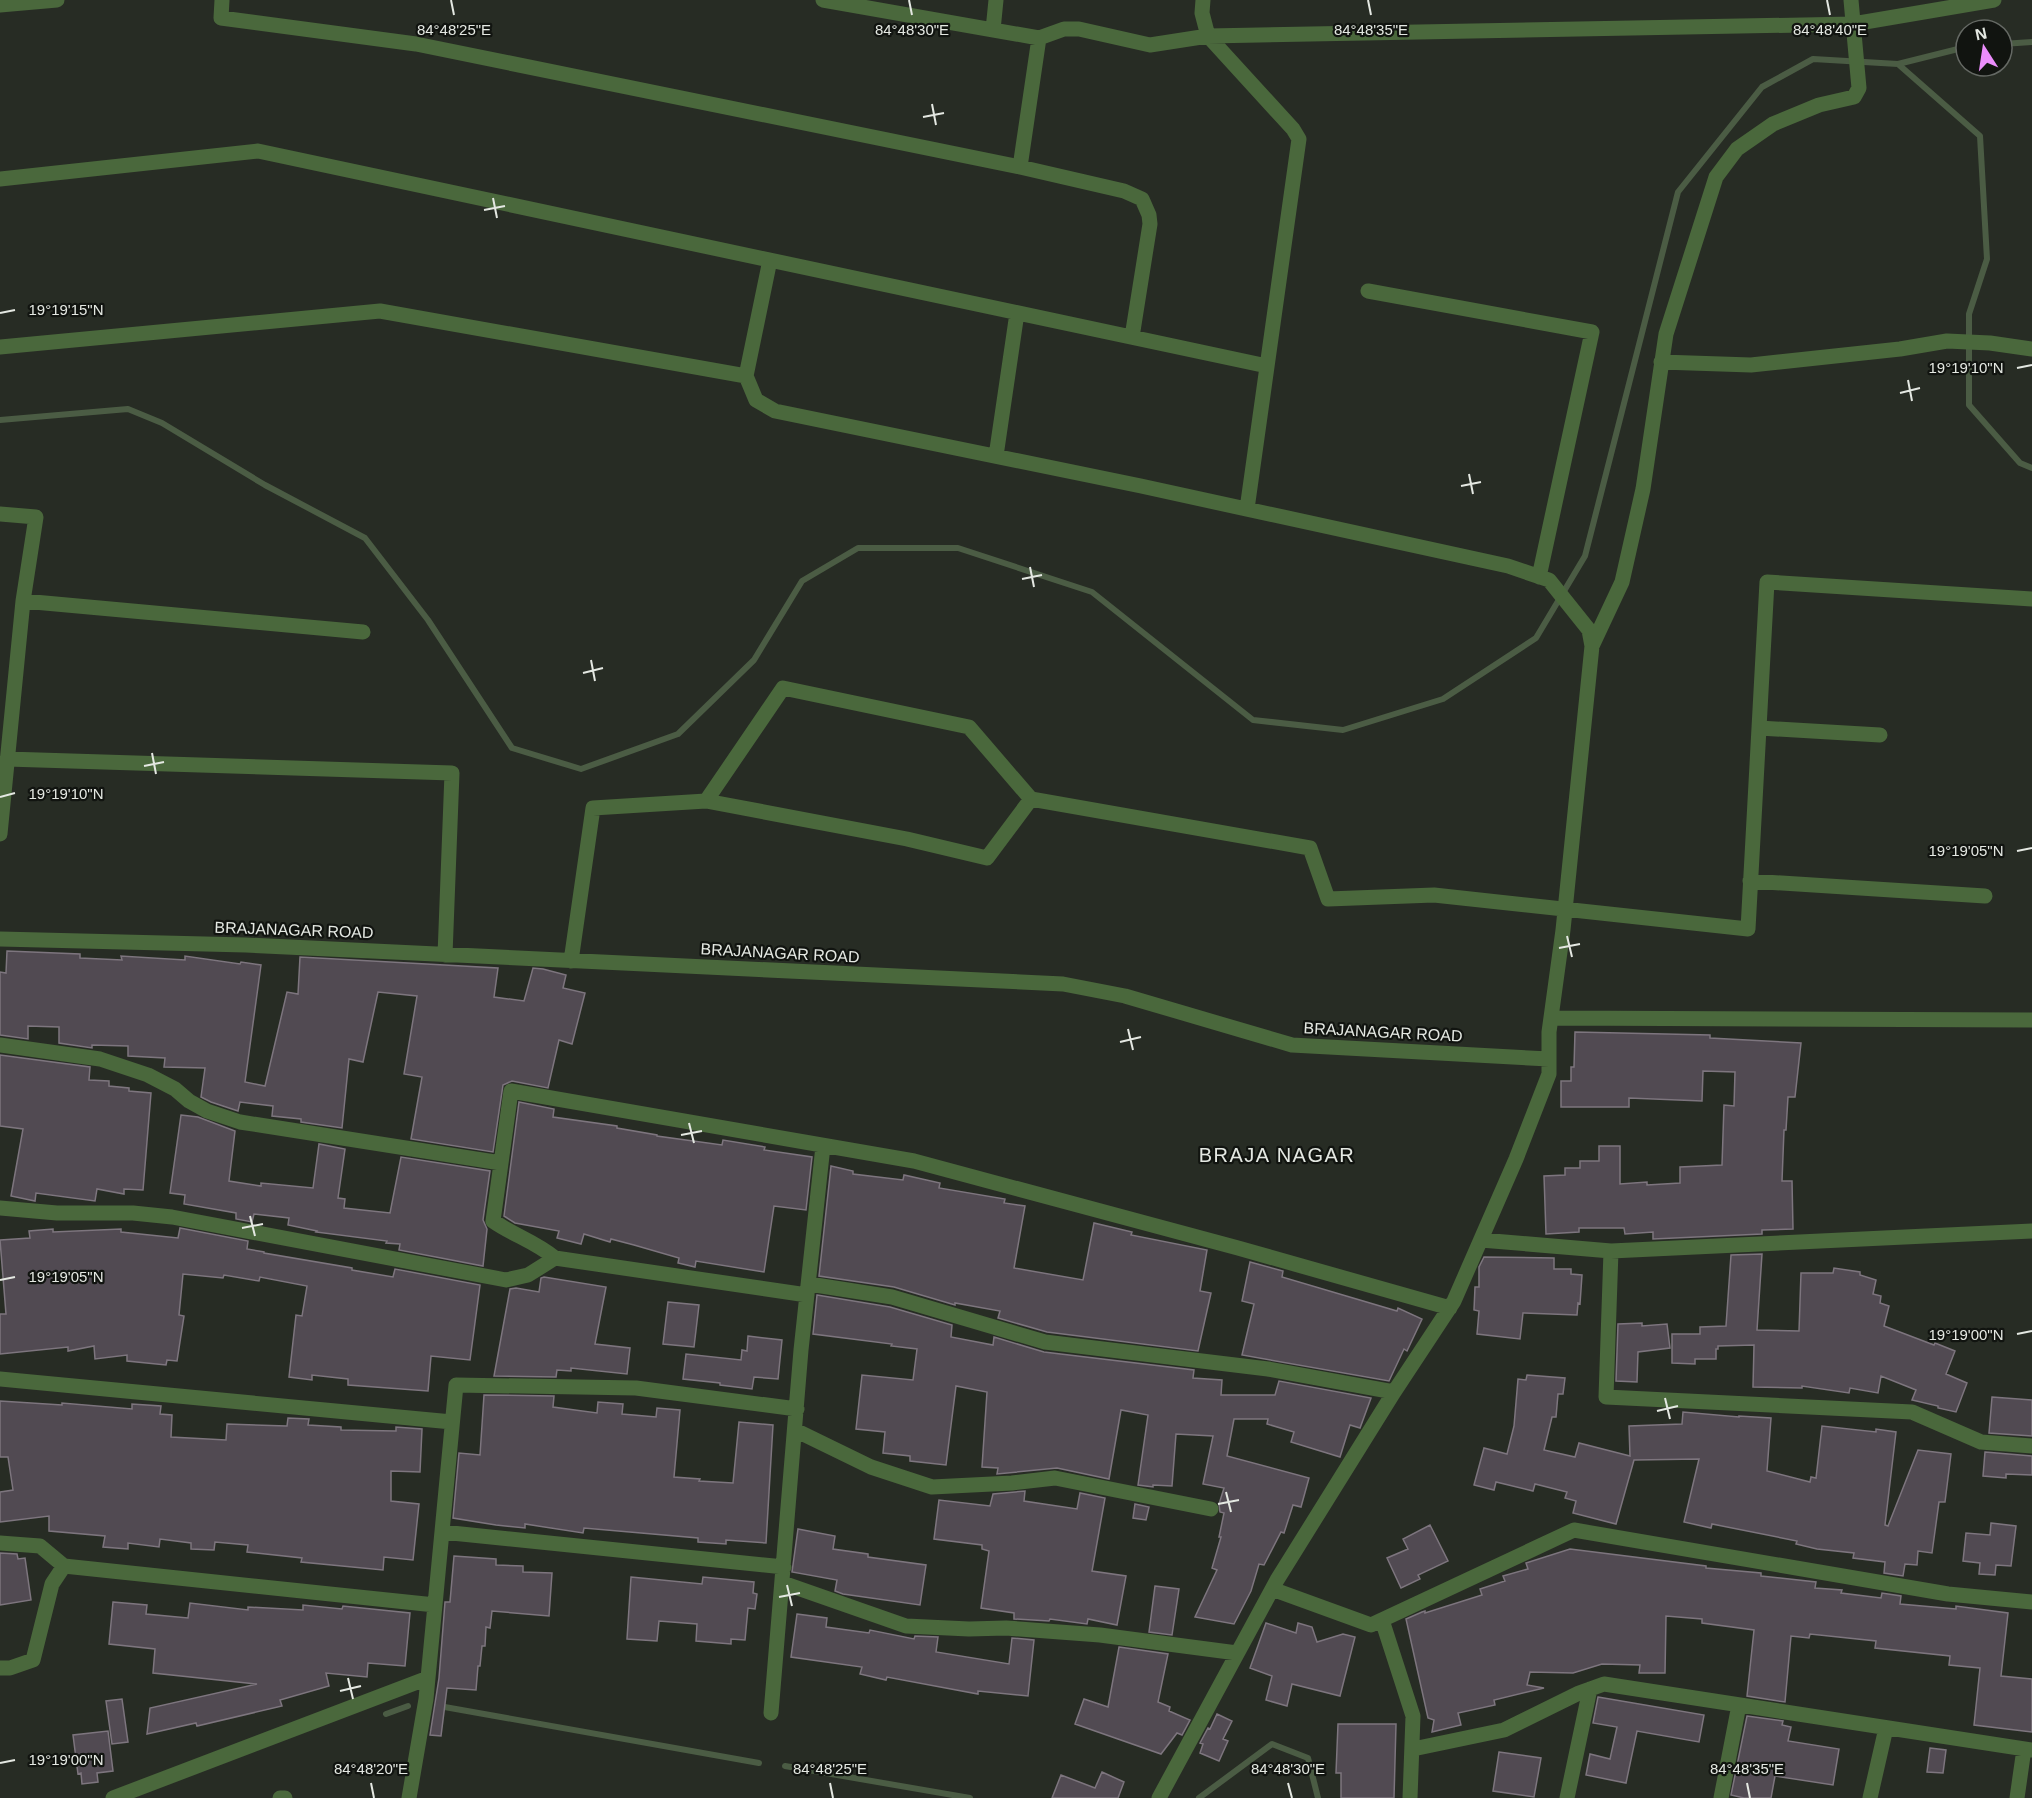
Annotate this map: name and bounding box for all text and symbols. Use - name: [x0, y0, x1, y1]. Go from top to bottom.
- north arrow: [1954, 18, 2014, 78]
- text: 84°48'25"E: [417, 21, 491, 38]
- text: 84°48'30"E: [875, 21, 949, 38]
- text: 84°48'35"E: [1334, 21, 1408, 38]
- text: 84°48'40"E: [1793, 21, 1867, 38]
- text: N: [1974, 24, 1988, 43]
- text: 19°19'15"N: [28, 301, 104, 318]
- text: 19°19'10"N: [1928, 359, 2004, 376]
- text: 19°19'10"N: [28, 785, 104, 802]
- text: 19°19'05"N: [1928, 842, 2004, 859]
- street label: BRAJANAGAR ROAD: [214, 919, 374, 941]
- street label: BRAJANAGAR ROAD: [700, 940, 860, 966]
- street label: BRAJANAGAR ROAD: [1303, 1019, 1463, 1045]
- district label: BRAJA NAGAR: [1199, 1144, 1355, 1166]
- text: 19°19'05"N: [28, 1268, 104, 1285]
- text: 19°19'00"N: [1928, 1326, 2004, 1343]
- text: 19°19'00"N: [28, 1751, 104, 1768]
- text: 84°48'20"E: [334, 1760, 408, 1777]
- text: 84°48'25"E: [793, 1760, 867, 1777]
- text: 84°48'30"E: [1251, 1760, 1325, 1777]
- text: 84°48'35"E: [1710, 1760, 1784, 1777]

